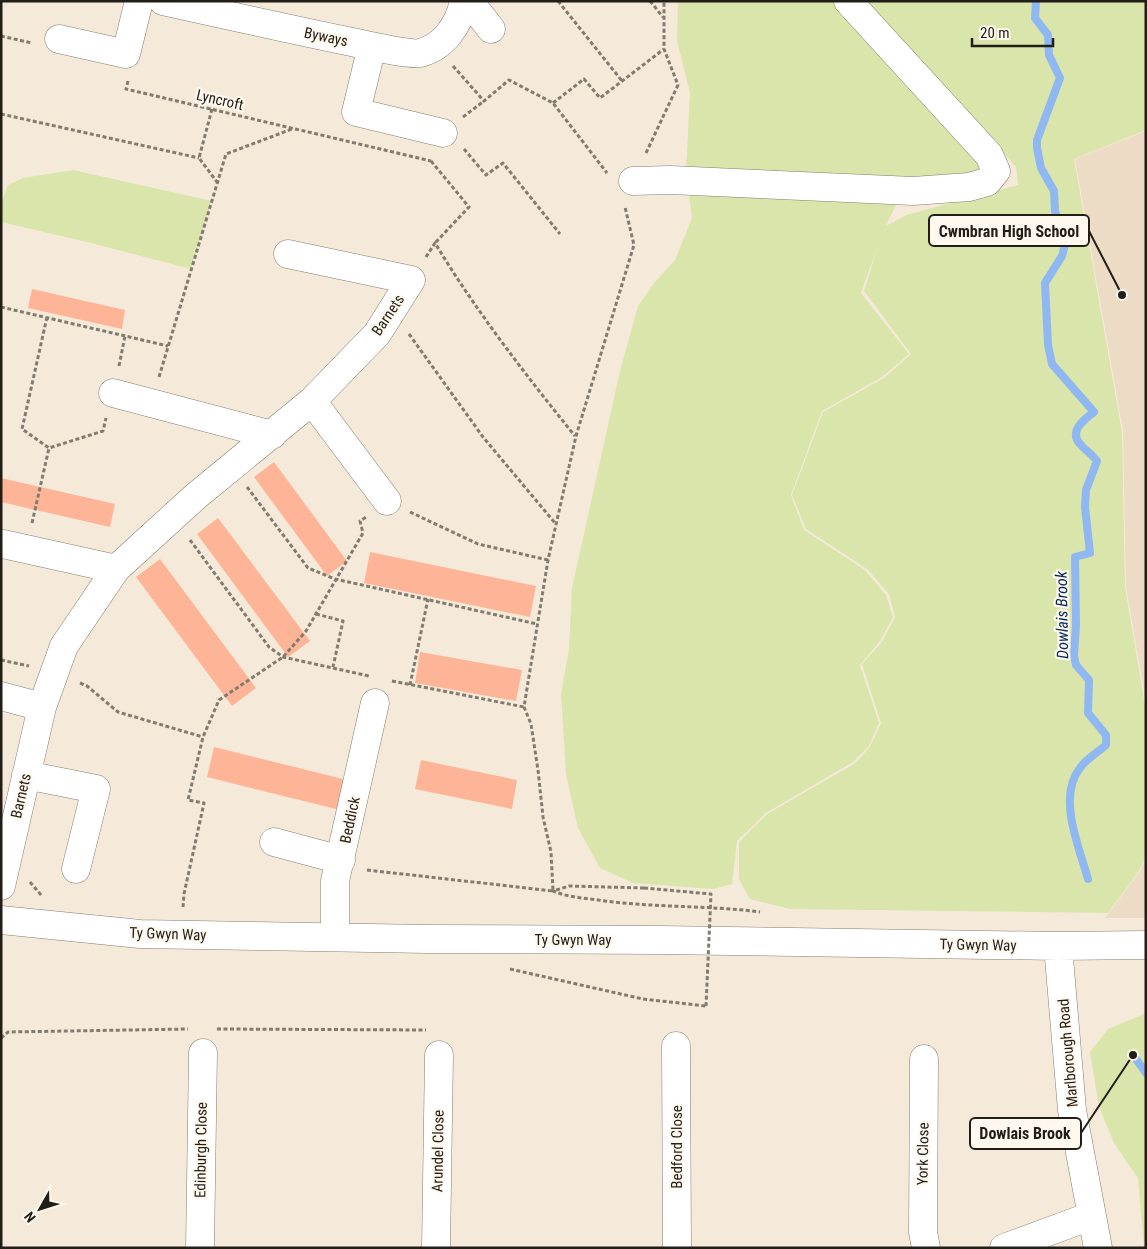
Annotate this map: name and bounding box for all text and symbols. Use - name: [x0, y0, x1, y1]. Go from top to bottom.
- scale bar: [972, 15, 1053, 47]
- street label: Byways: [302, 24, 350, 50]
- text: 20 m: [980, 24, 1010, 42]
- street label: Lyncroft: [195, 86, 245, 114]
- callout: Cwmbran High School: [929, 215, 1089, 246]
- text: Cwmbran High School: [939, 222, 1079, 241]
- street label: Barnets: [368, 291, 408, 339]
- water label: Dowlais Brook: [1052, 570, 1072, 659]
- street label: Barnets: [7, 772, 35, 820]
- street label: Beddick: [336, 795, 364, 845]
- street label: Ty Gwyn Way: [129, 924, 207, 944]
- street label: Ty Gwyn Way: [534, 931, 612, 949]
- street label: Ty Gwyn Way: [939, 935, 1017, 955]
- street label: Marlborough Road: [1054, 998, 1082, 1108]
- street label: Edinburgh Close: [191, 1102, 211, 1198]
- street label: Bedford Close: [668, 1105, 686, 1189]
- street label: Arundel Close: [428, 1110, 448, 1192]
- callout: Dowlais Brook: [970, 1118, 1081, 1149]
- street label: York Close: [913, 1122, 933, 1186]
- text: Dowlais Brook: [979, 1124, 1071, 1143]
- north arrow: [15, 1184, 65, 1234]
- text: N: [21, 1209, 39, 1226]

